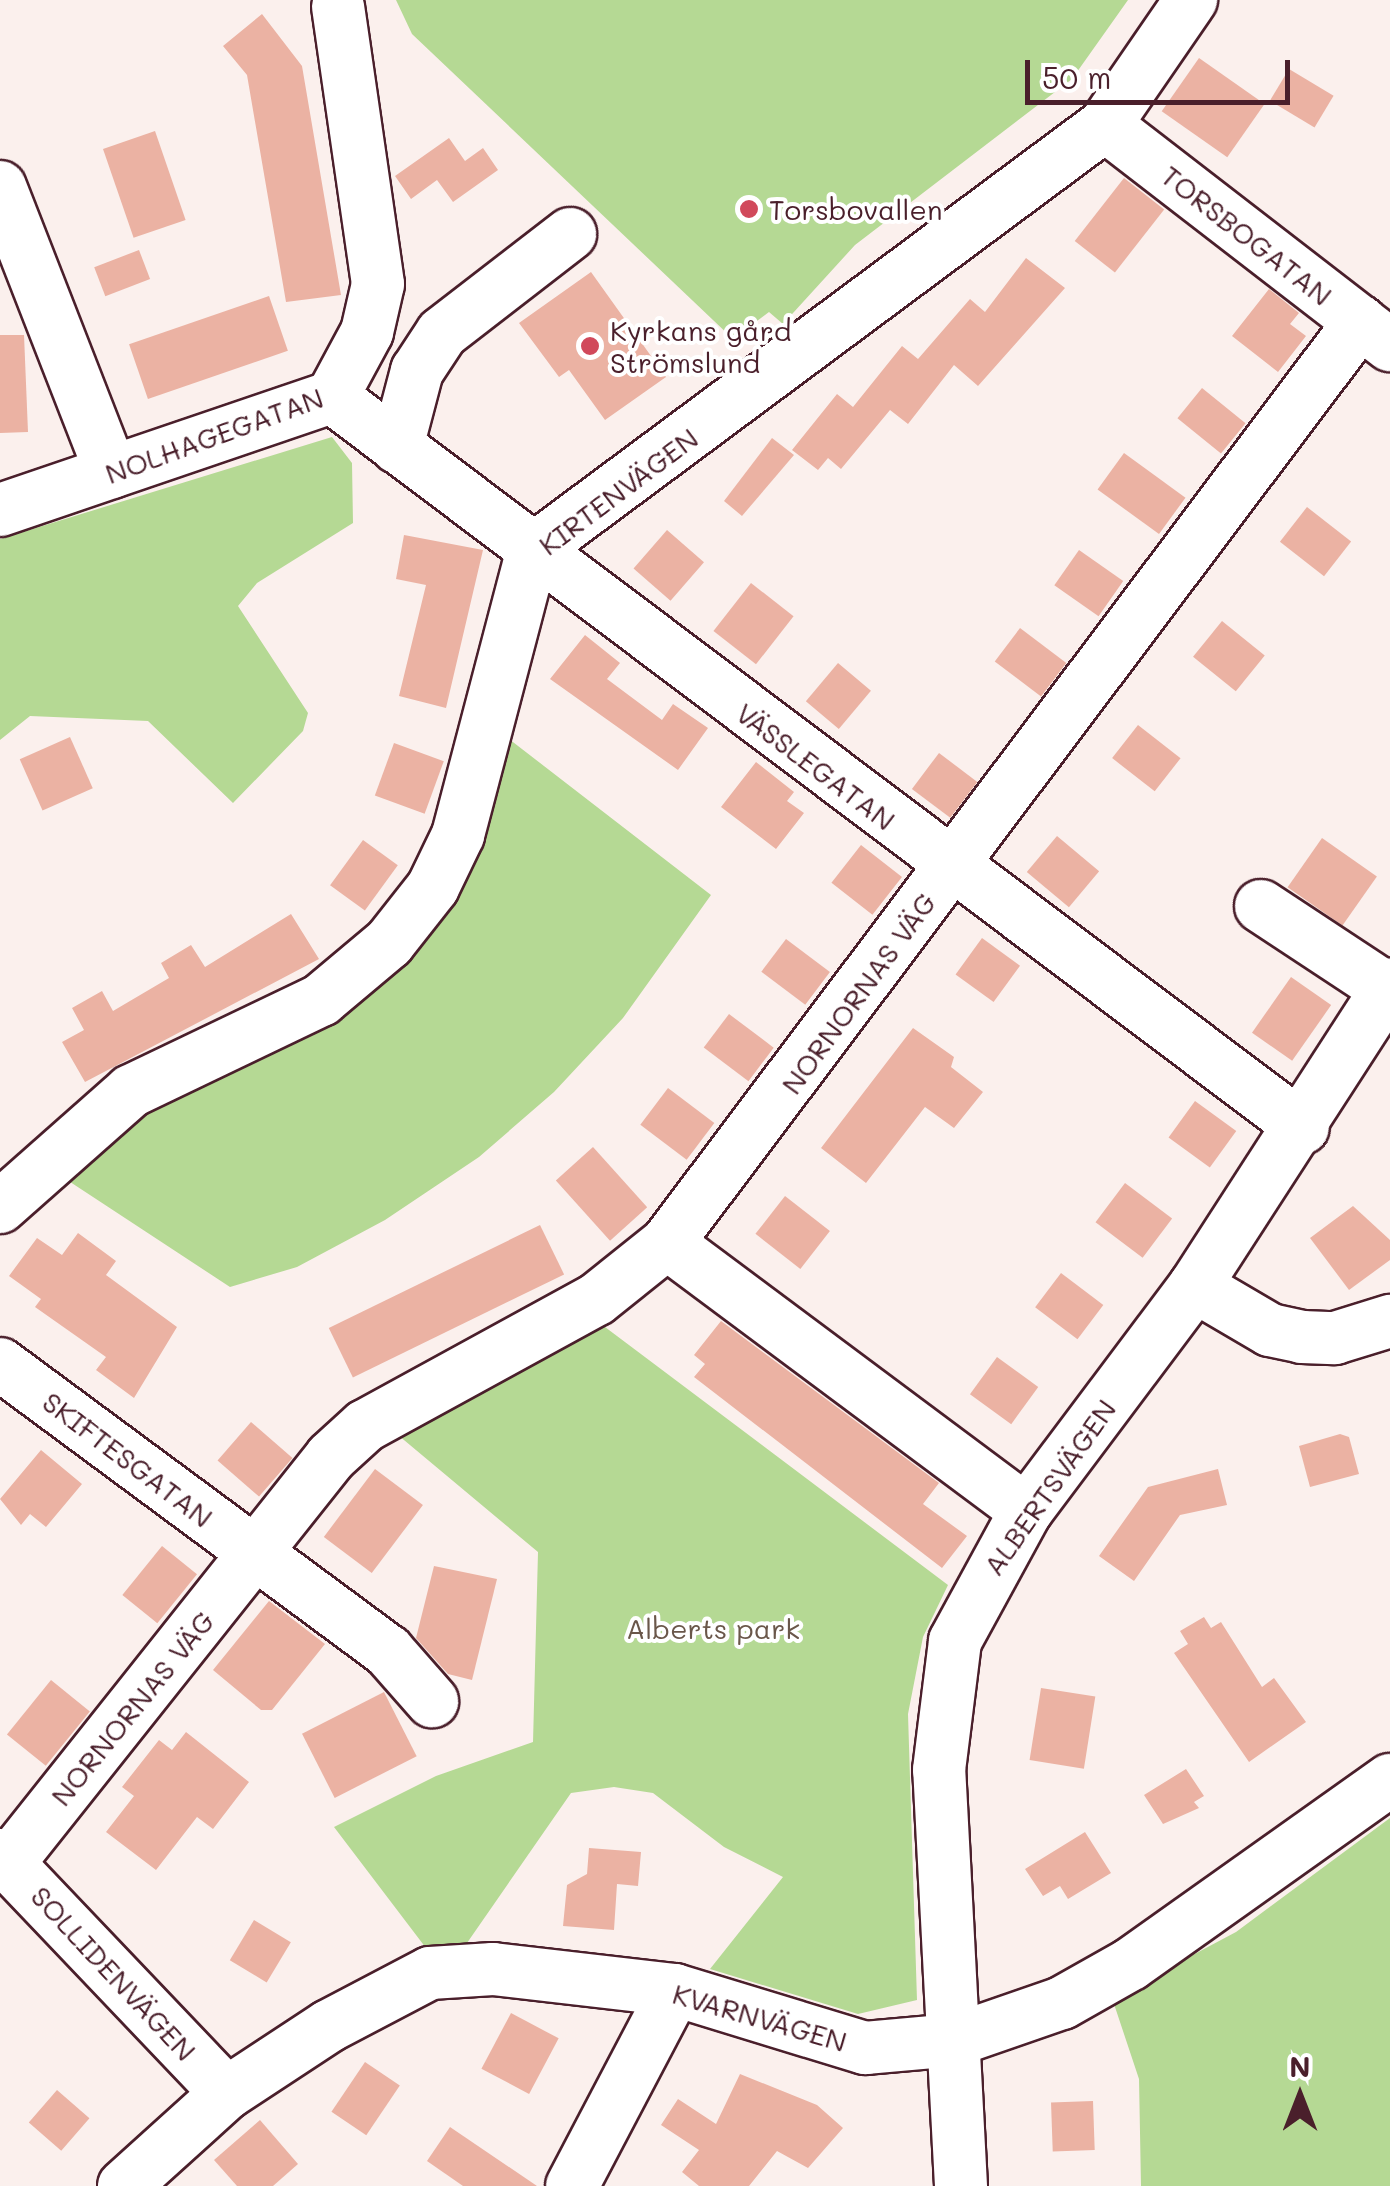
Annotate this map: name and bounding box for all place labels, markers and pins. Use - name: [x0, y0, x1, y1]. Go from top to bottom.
- place label: Torsbovallen: [769, 192, 942, 226]
- marker: Torsbovallen: [738, 198, 760, 220]
- place label: Kyrkans gård Strömslund: [610, 313, 792, 379]
- marker: Kyrkans gård Strömslund: [579, 335, 601, 357]

